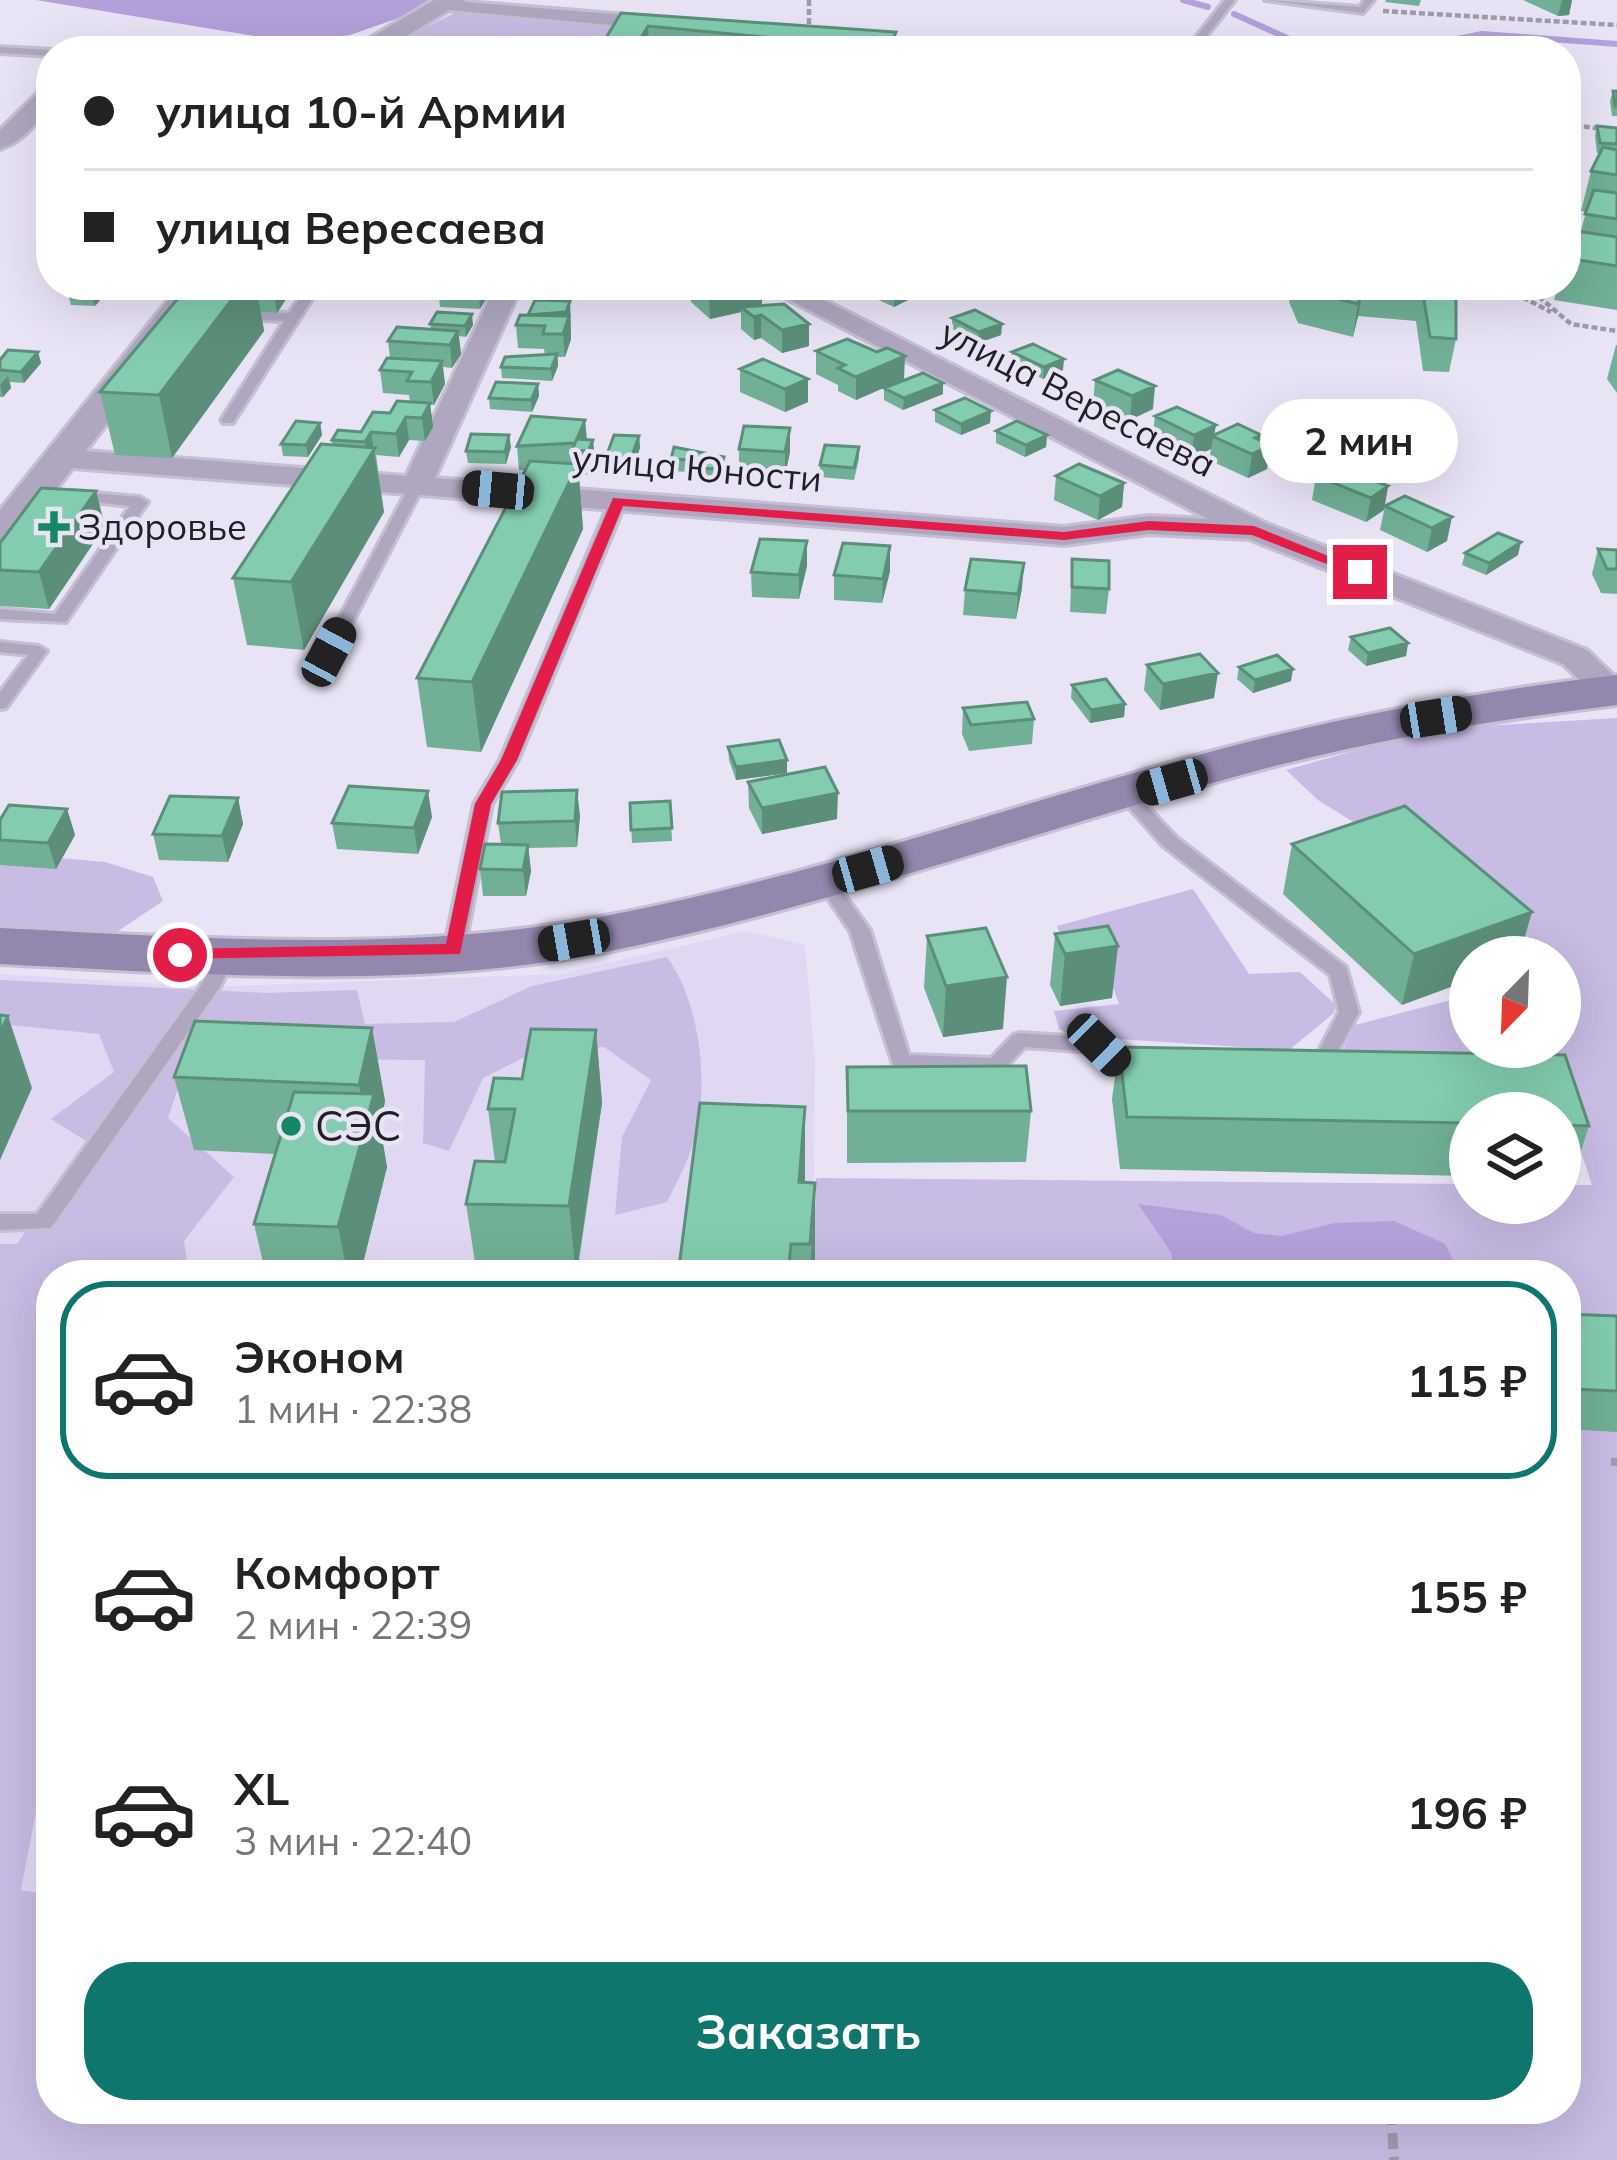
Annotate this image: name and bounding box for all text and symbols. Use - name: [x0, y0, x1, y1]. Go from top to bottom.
- text: улица 10-й Армии: [156, 83, 567, 139]
- text: улица Вересаева: [156, 199, 546, 255]
- street label: улица Вересаева: [933, 309, 1223, 486]
- callout: 2 мин: [1261, 398, 1459, 482]
- text: 2 мин: [1304, 416, 1414, 465]
- street label: улица Юности: [570, 434, 824, 501]
- car: [461, 469, 535, 511]
- place label: Здоровье: [78, 504, 247, 549]
- marker: Здоровье: [41, 514, 67, 540]
- route end: [1333, 545, 1387, 599]
- car: [296, 612, 362, 692]
- car: [1398, 694, 1474, 740]
- car: [1132, 755, 1212, 809]
- car: [828, 842, 908, 896]
- car: [535, 916, 613, 964]
- route start: [153, 928, 207, 982]
- north arrow: [1449, 936, 1581, 1068]
- map controls: [1449, 936, 1581, 1224]
- car: [1061, 1007, 1137, 1083]
- button: layers: [1449, 1092, 1581, 1224]
- place label: СЭС: [315, 1099, 401, 1152]
- marker: СЭС: [278, 1113, 304, 1139]
- icon: car: [90, 1326, 198, 1434]
- text: Эконом: [234, 1328, 405, 1384]
- text: 115 ₽: [1407, 1352, 1527, 1408]
- text: 1 мин · 22:38: [234, 1384, 472, 1433]
- icon: car: [90, 1542, 198, 1650]
- text: Комфорт: [234, 1544, 440, 1600]
- text: 155 ₽: [1407, 1568, 1527, 1624]
- text: 2 мин · 22:39: [234, 1600, 472, 1649]
- icon: car: [90, 1758, 198, 1866]
- text: XL: [234, 1760, 289, 1816]
- text: 196 ₽: [1407, 1784, 1527, 1840]
- text: 3 мин · 22:40: [234, 1816, 472, 1865]
- button: Заказать: [84, 1962, 1533, 2100]

